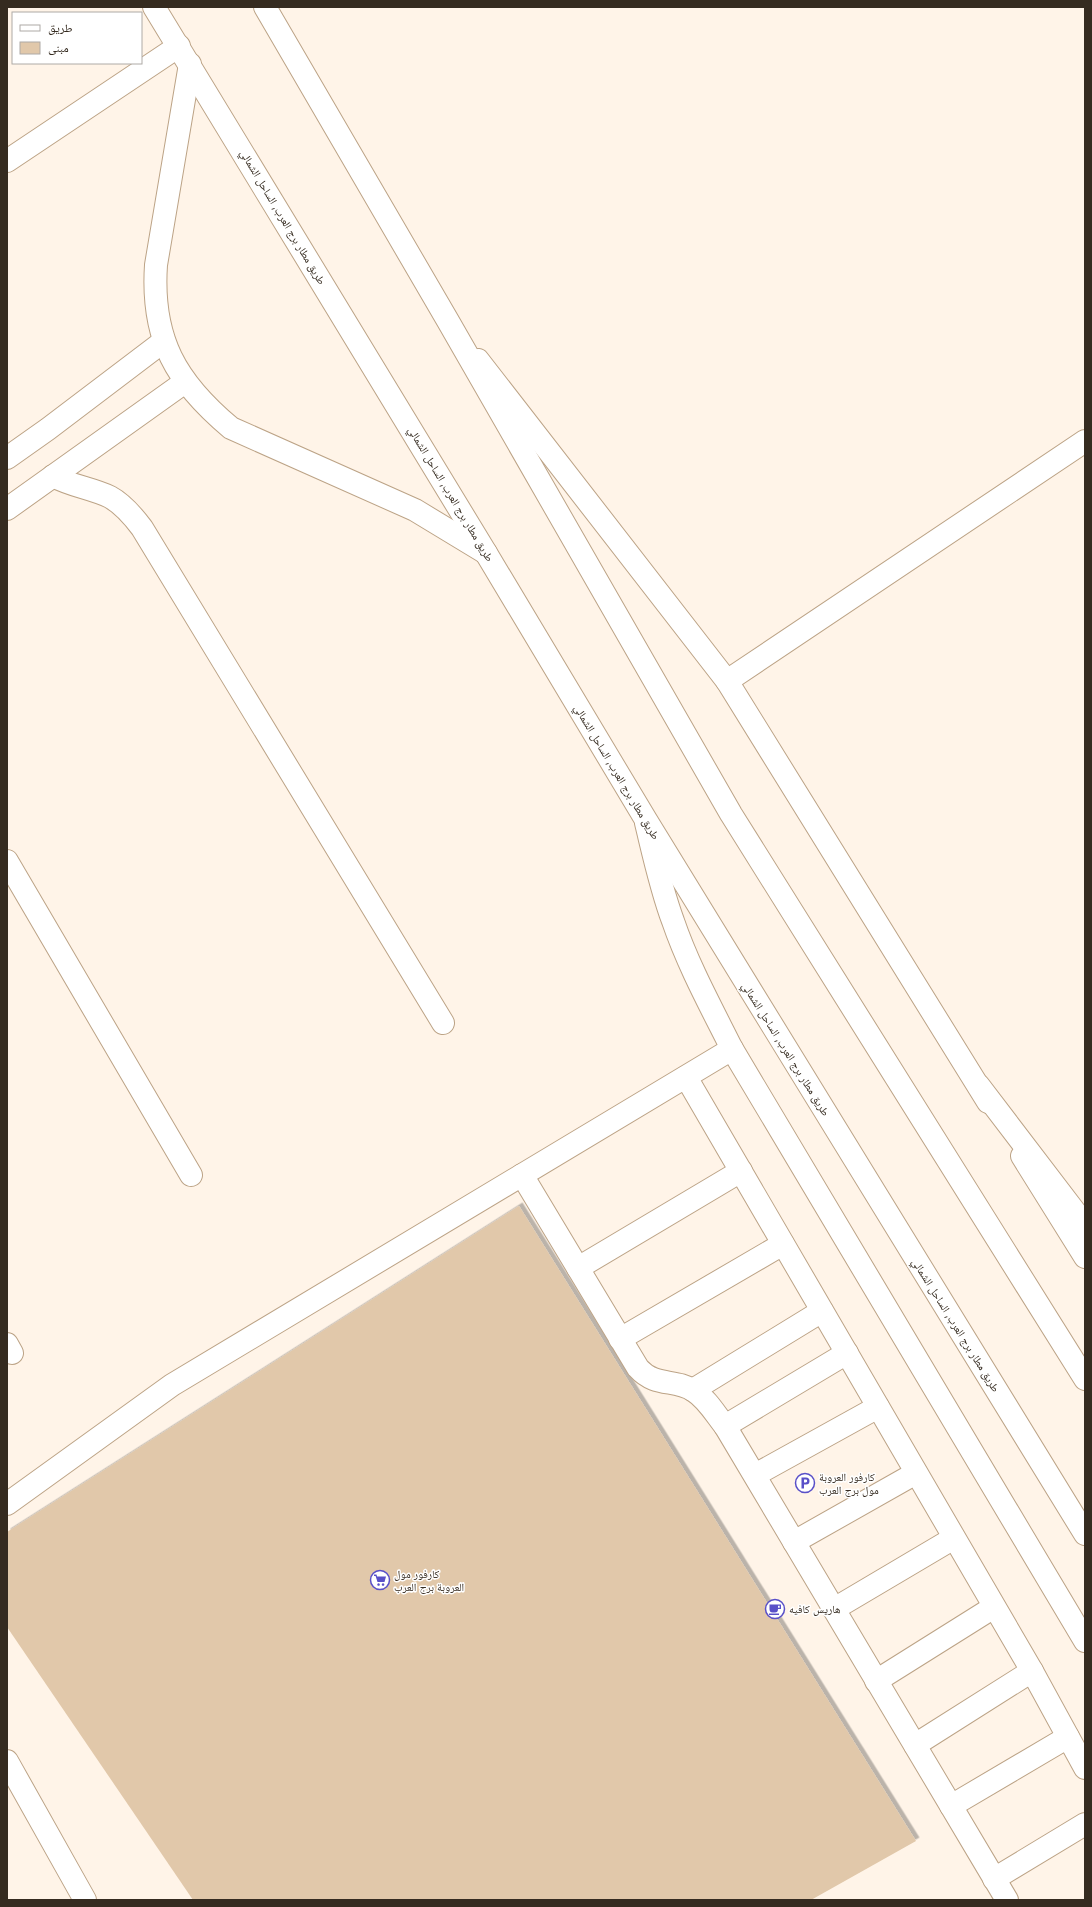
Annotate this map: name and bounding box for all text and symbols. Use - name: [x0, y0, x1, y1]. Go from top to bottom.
- legend: [12, 12, 142, 64]
- text: طريق: [48, 20, 73, 35]
- text: مبنى: [48, 40, 69, 55]
- street label: طريق مطار برج العرب, الساحل الشمالي: [236, 147, 329, 288]
- street label: طريق مطار برج العرب, الساحل الشمالي: [404, 424, 497, 565]
- street label: طريق مطار برج العرب, الساحل الشمالي: [570, 702, 663, 843]
- street label: طريق مطار برج العرب, الساحل الشمالي: [737, 980, 833, 1119]
- street label: طريق مطار برج العرب, الساحل الشمالي: [907, 1256, 1003, 1395]
- place label: كارفور العروبة مول برج العرب: [819, 1470, 879, 1497]
- parking icon: كارفور العروبة مول برج العرب: [794, 1472, 816, 1494]
- place label: كارفور مول العروبة برج العرب: [394, 1567, 464, 1594]
- supermarket icon: كارفور مول العروبة برج العرب: [369, 1569, 391, 1591]
- cafe icon: هاريس كافيه: [764, 1598, 786, 1620]
- place label: هاريس كافيه: [789, 1602, 841, 1616]

